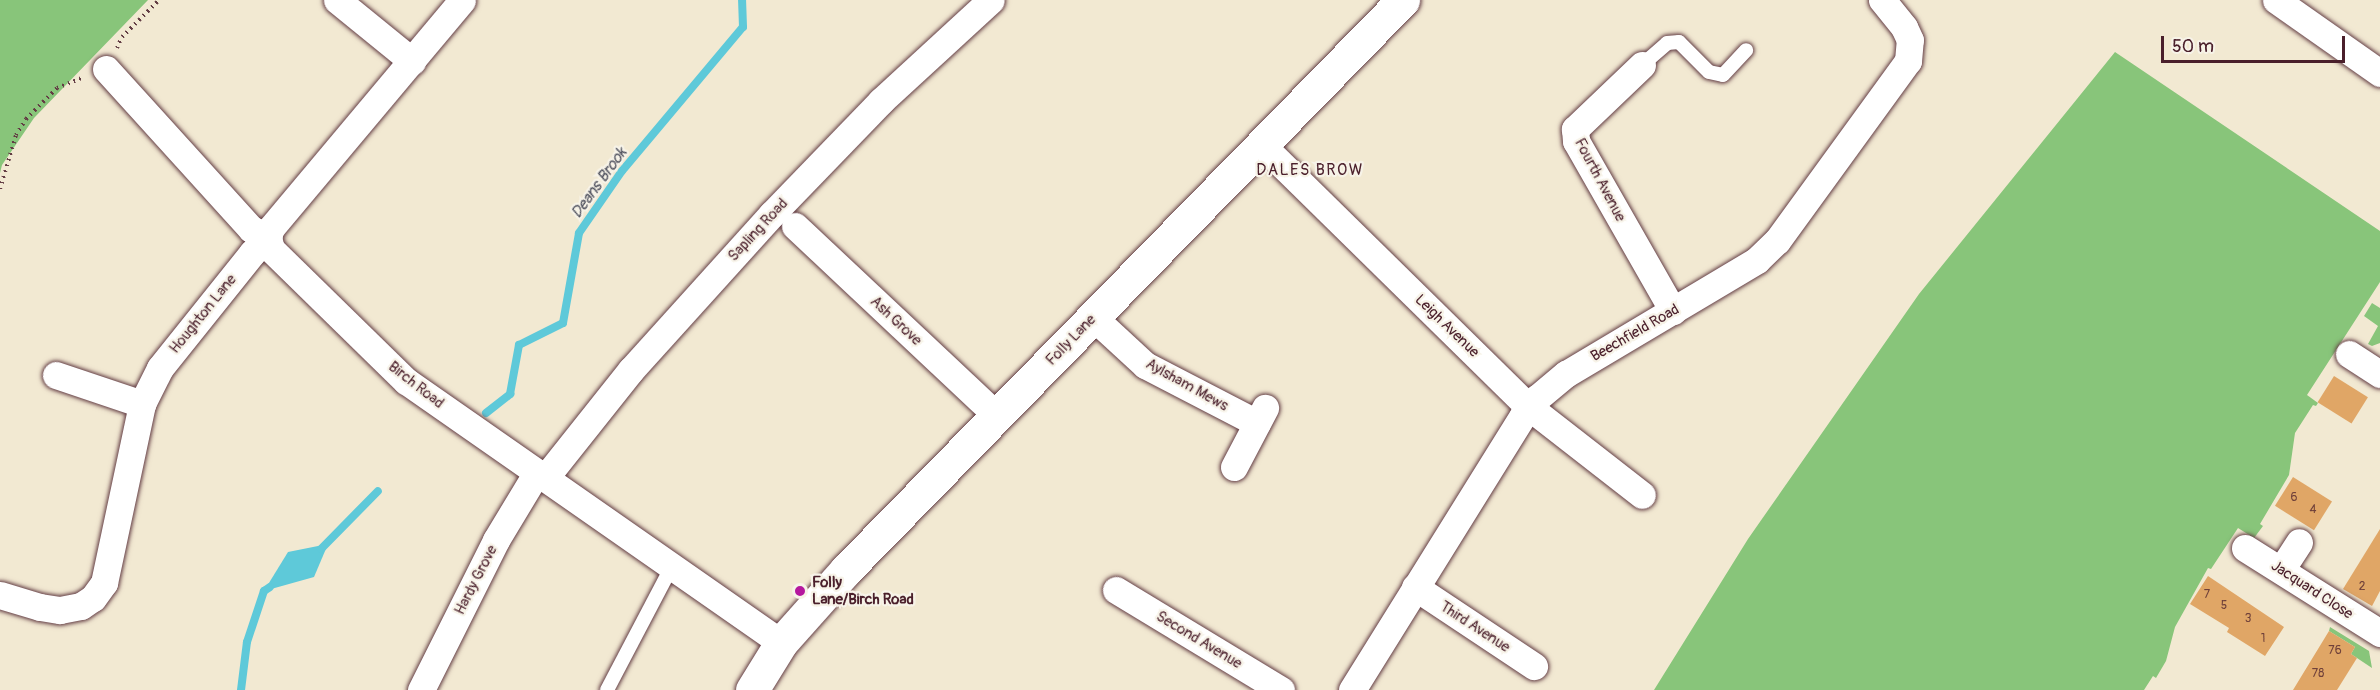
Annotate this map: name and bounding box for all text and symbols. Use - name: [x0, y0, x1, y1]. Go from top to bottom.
- scale bar: [2164, 24, 2348, 62]
- text: 50 m: [2172, 35, 2214, 58]
- street label: Fourth Avenue: [1571, 135, 1629, 225]
- water label: Deans Brook: [567, 144, 631, 222]
- district label: DALES BROW: [1256, 160, 1364, 180]
- street label: Sapling Road: [724, 195, 792, 265]
- street label: Houghton Lane: [166, 271, 240, 357]
- street label: Leigh Avenue: [1411, 291, 1483, 361]
- street label: Ash Grove: [866, 293, 926, 349]
- street label: Beechfield Road: [1587, 300, 1683, 366]
- street label: Folly Lane: [1042, 311, 1100, 369]
- street label: Aylsham Mews: [1143, 355, 1231, 415]
- street label: Birch Road: [385, 358, 447, 412]
- house number: 6: [2291, 491, 2297, 505]
- house number: 4: [2310, 503, 2316, 517]
- street label: Hardy Grove: [451, 542, 501, 618]
- street label: Jacquard Close: [2268, 557, 2356, 623]
- place label: Folly Lane/Birch Road: [812, 573, 914, 608]
- house number: 2: [2359, 580, 2365, 594]
- marker: Folly Lane/Birch Road: [793, 584, 807, 598]
- house number: 7: [2204, 588, 2210, 602]
- street label: Third Avenue: [1437, 598, 1513, 656]
- house number: 5: [2221, 599, 2227, 613]
- street label: Second Avenue: [1153, 607, 1245, 673]
- house number: 3: [2245, 612, 2251, 626]
- house number: 1: [2261, 632, 2265, 646]
- house number: 76: [2328, 644, 2342, 658]
- house number: 78: [2312, 667, 2324, 681]

